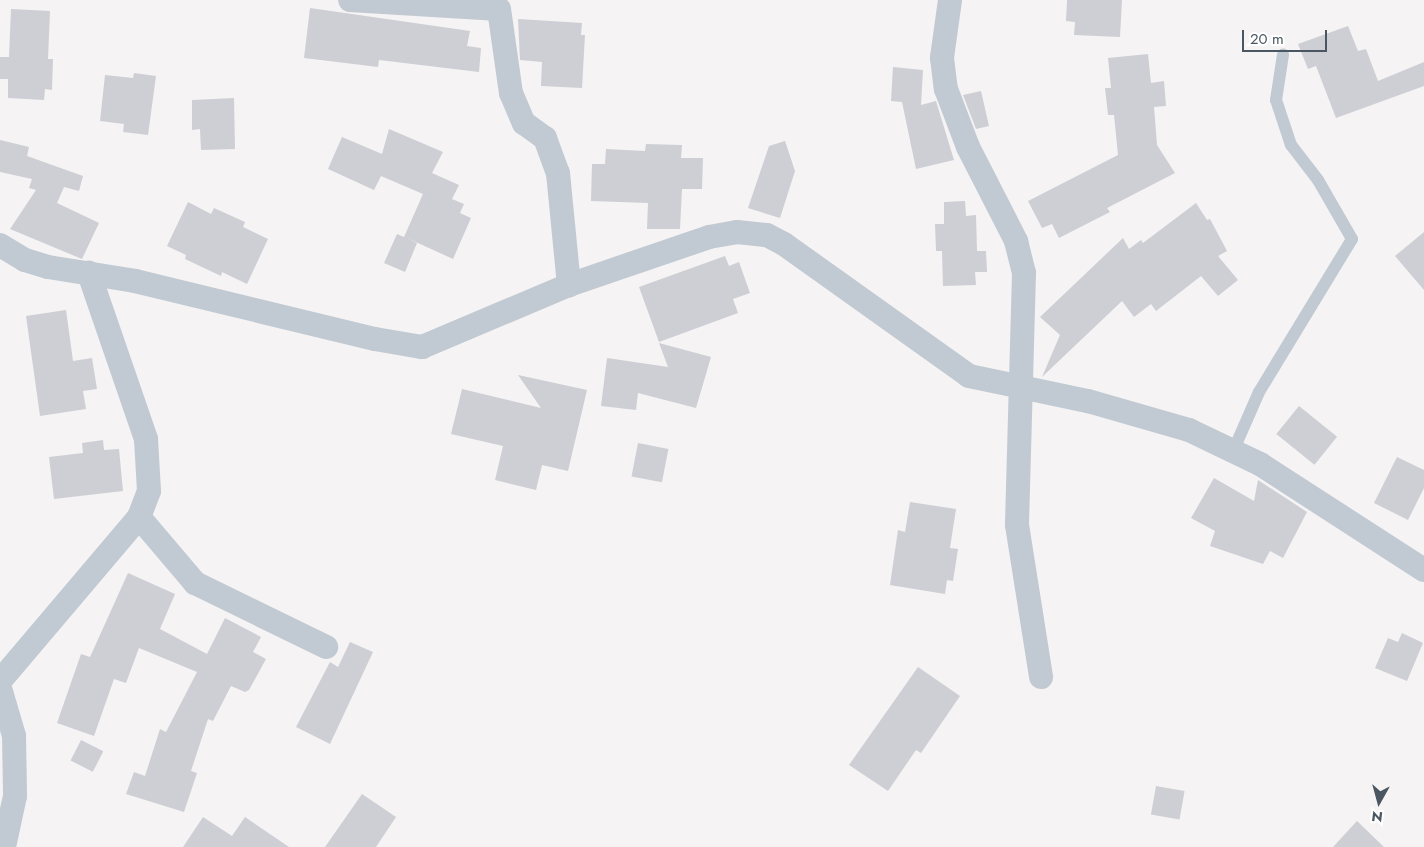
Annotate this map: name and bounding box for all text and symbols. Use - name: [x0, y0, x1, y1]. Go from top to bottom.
- scale bar: [1244, 20, 1329, 52]
- text: 20 m: [1250, 28, 1284, 50]
- north arrow: [1354, 777, 1404, 827]
- text: N: [1370, 806, 1384, 827]

